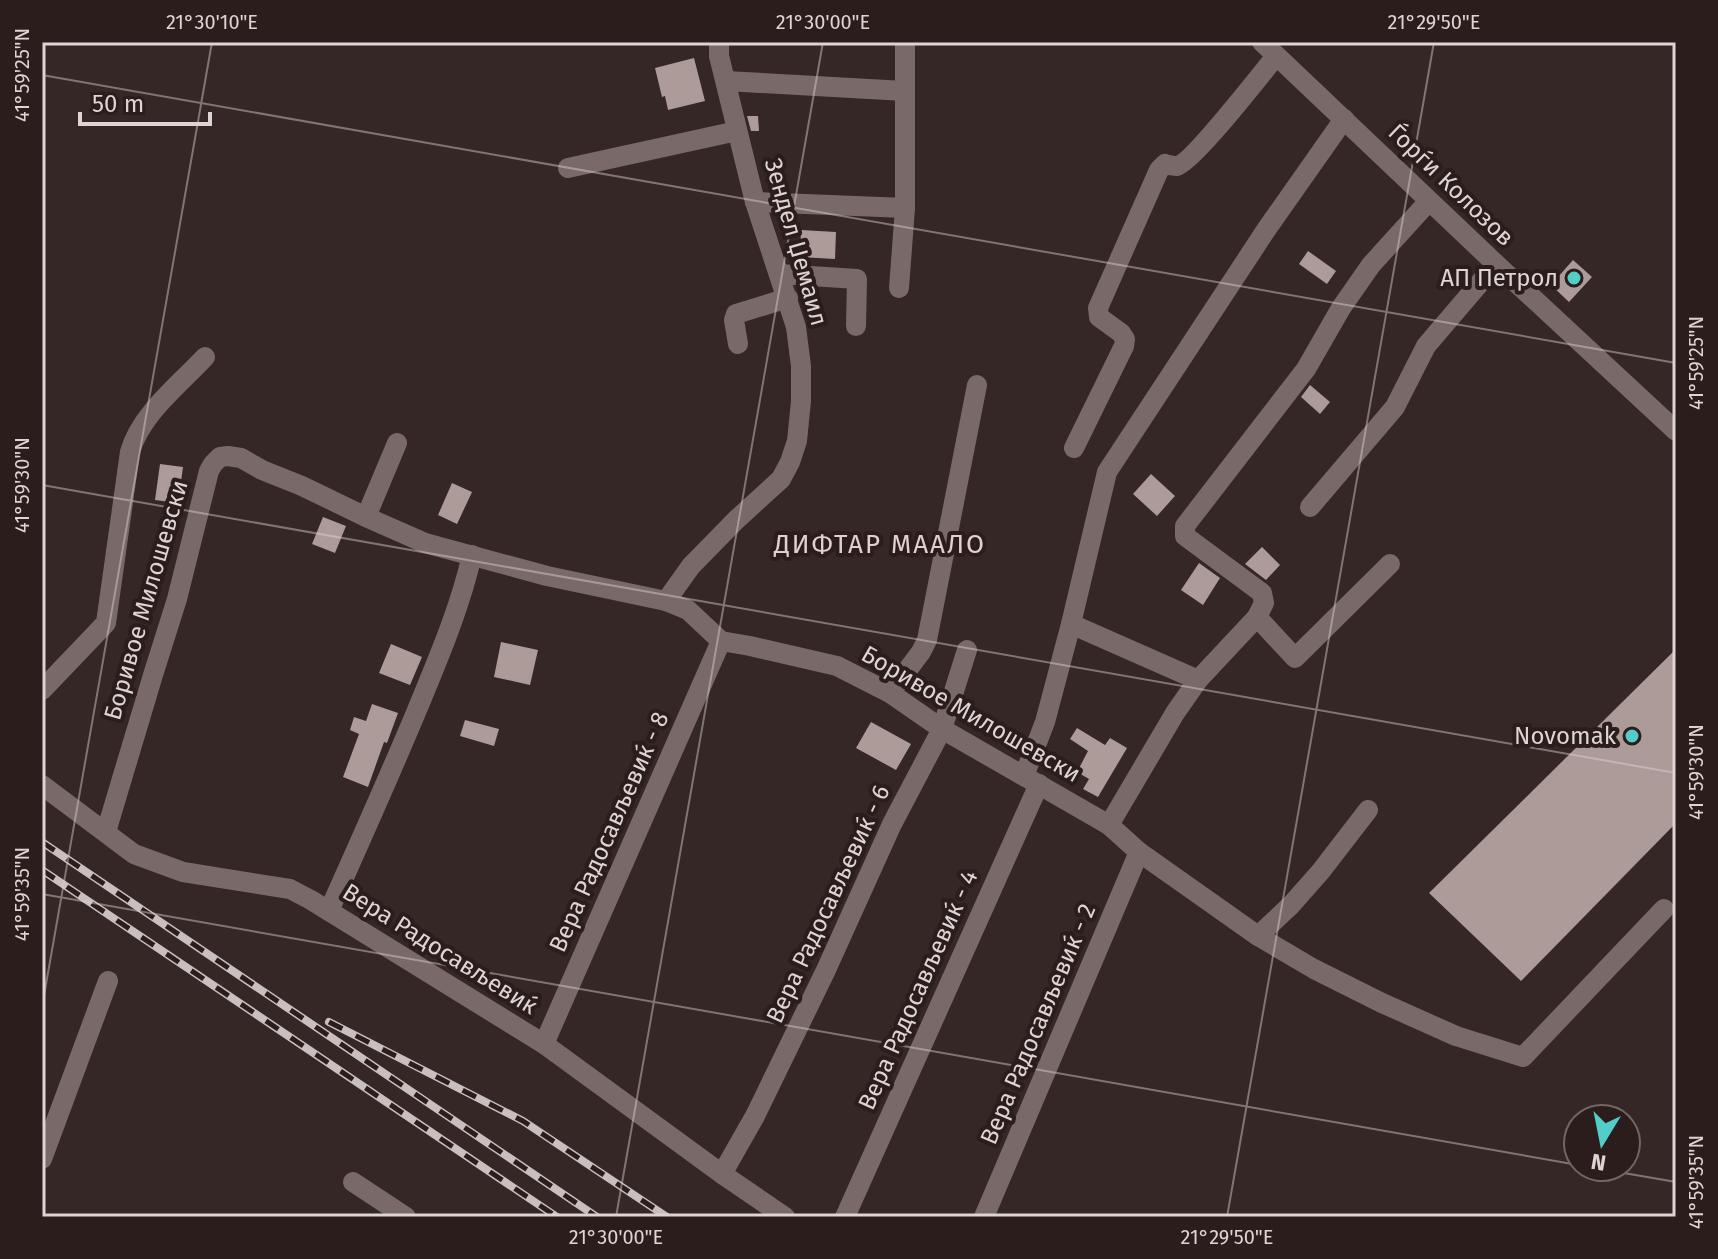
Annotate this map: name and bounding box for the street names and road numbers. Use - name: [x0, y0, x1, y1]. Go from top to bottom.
- street label: Ѓорѓи Колозов: [1383, 117, 1520, 252]
- street label: Зендел Џемаил: [759, 155, 833, 329]
- street label: Боривое Милошевски: [98, 477, 194, 723]
- street label: Боривое Милошевски: [856, 640, 1086, 788]
- street label: Вера Радосављевиќ - 8: [543, 708, 675, 956]
- street label: Вера Радосављевиќ - 6: [760, 780, 896, 1028]
- street label: Вера Радосављевиќ - 4: [852, 866, 984, 1114]
- street label: Вера Радосављевиќ: [337, 878, 543, 1021]
- street label: Вера Радосављевиќ - 2: [975, 900, 1101, 1148]

